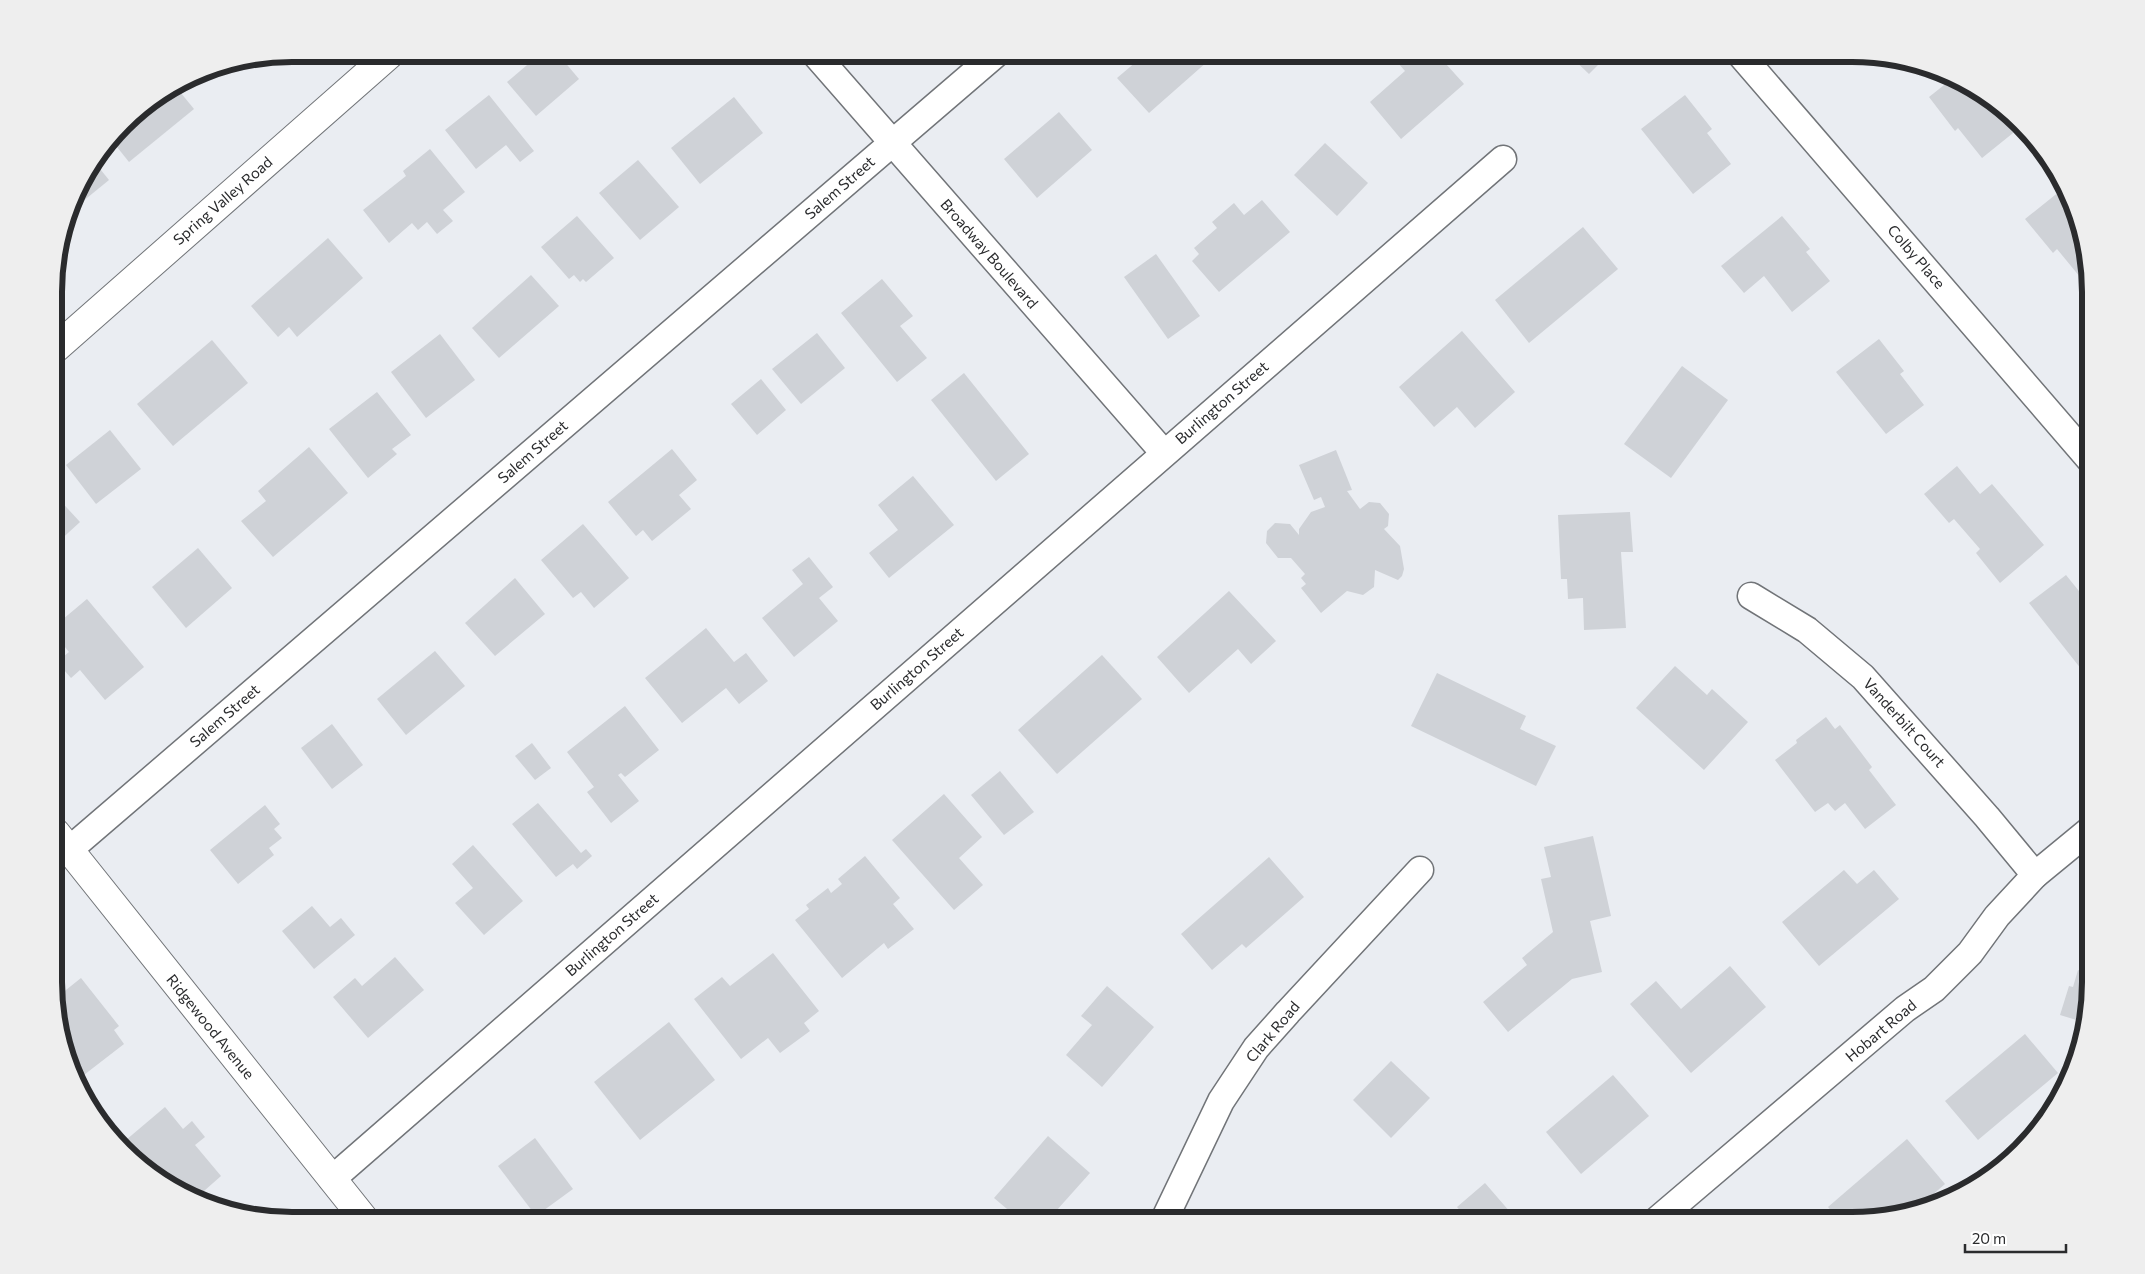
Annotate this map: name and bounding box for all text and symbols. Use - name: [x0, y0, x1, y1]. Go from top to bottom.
- street label: Spring Valley Road: [169, 152, 276, 248]
- street label: Salem Street: [801, 152, 878, 222]
- street label: Broadway Boulevard: [937, 195, 1042, 312]
- street label: Colby Place: [1884, 221, 1949, 292]
- street label: Burlington Street: [1171, 357, 1272, 448]
- street label: Salem Street: [494, 416, 571, 486]
- street label: Burlington Street: [866, 623, 967, 714]
- street label: Vanderbilt Court: [1860, 674, 1950, 771]
- street label: Salem Street: [186, 680, 263, 750]
- street label: Burlington Street: [561, 889, 662, 980]
- street label: Ridgewood Avenue: [163, 970, 259, 1082]
- street label: Hobart Road: [1841, 995, 1919, 1065]
- street label: Clark Road: [1242, 997, 1303, 1065]
- scale bar: [1965, 1222, 2066, 1254]
- text: 20 m: [1972, 1229, 2006, 1247]

